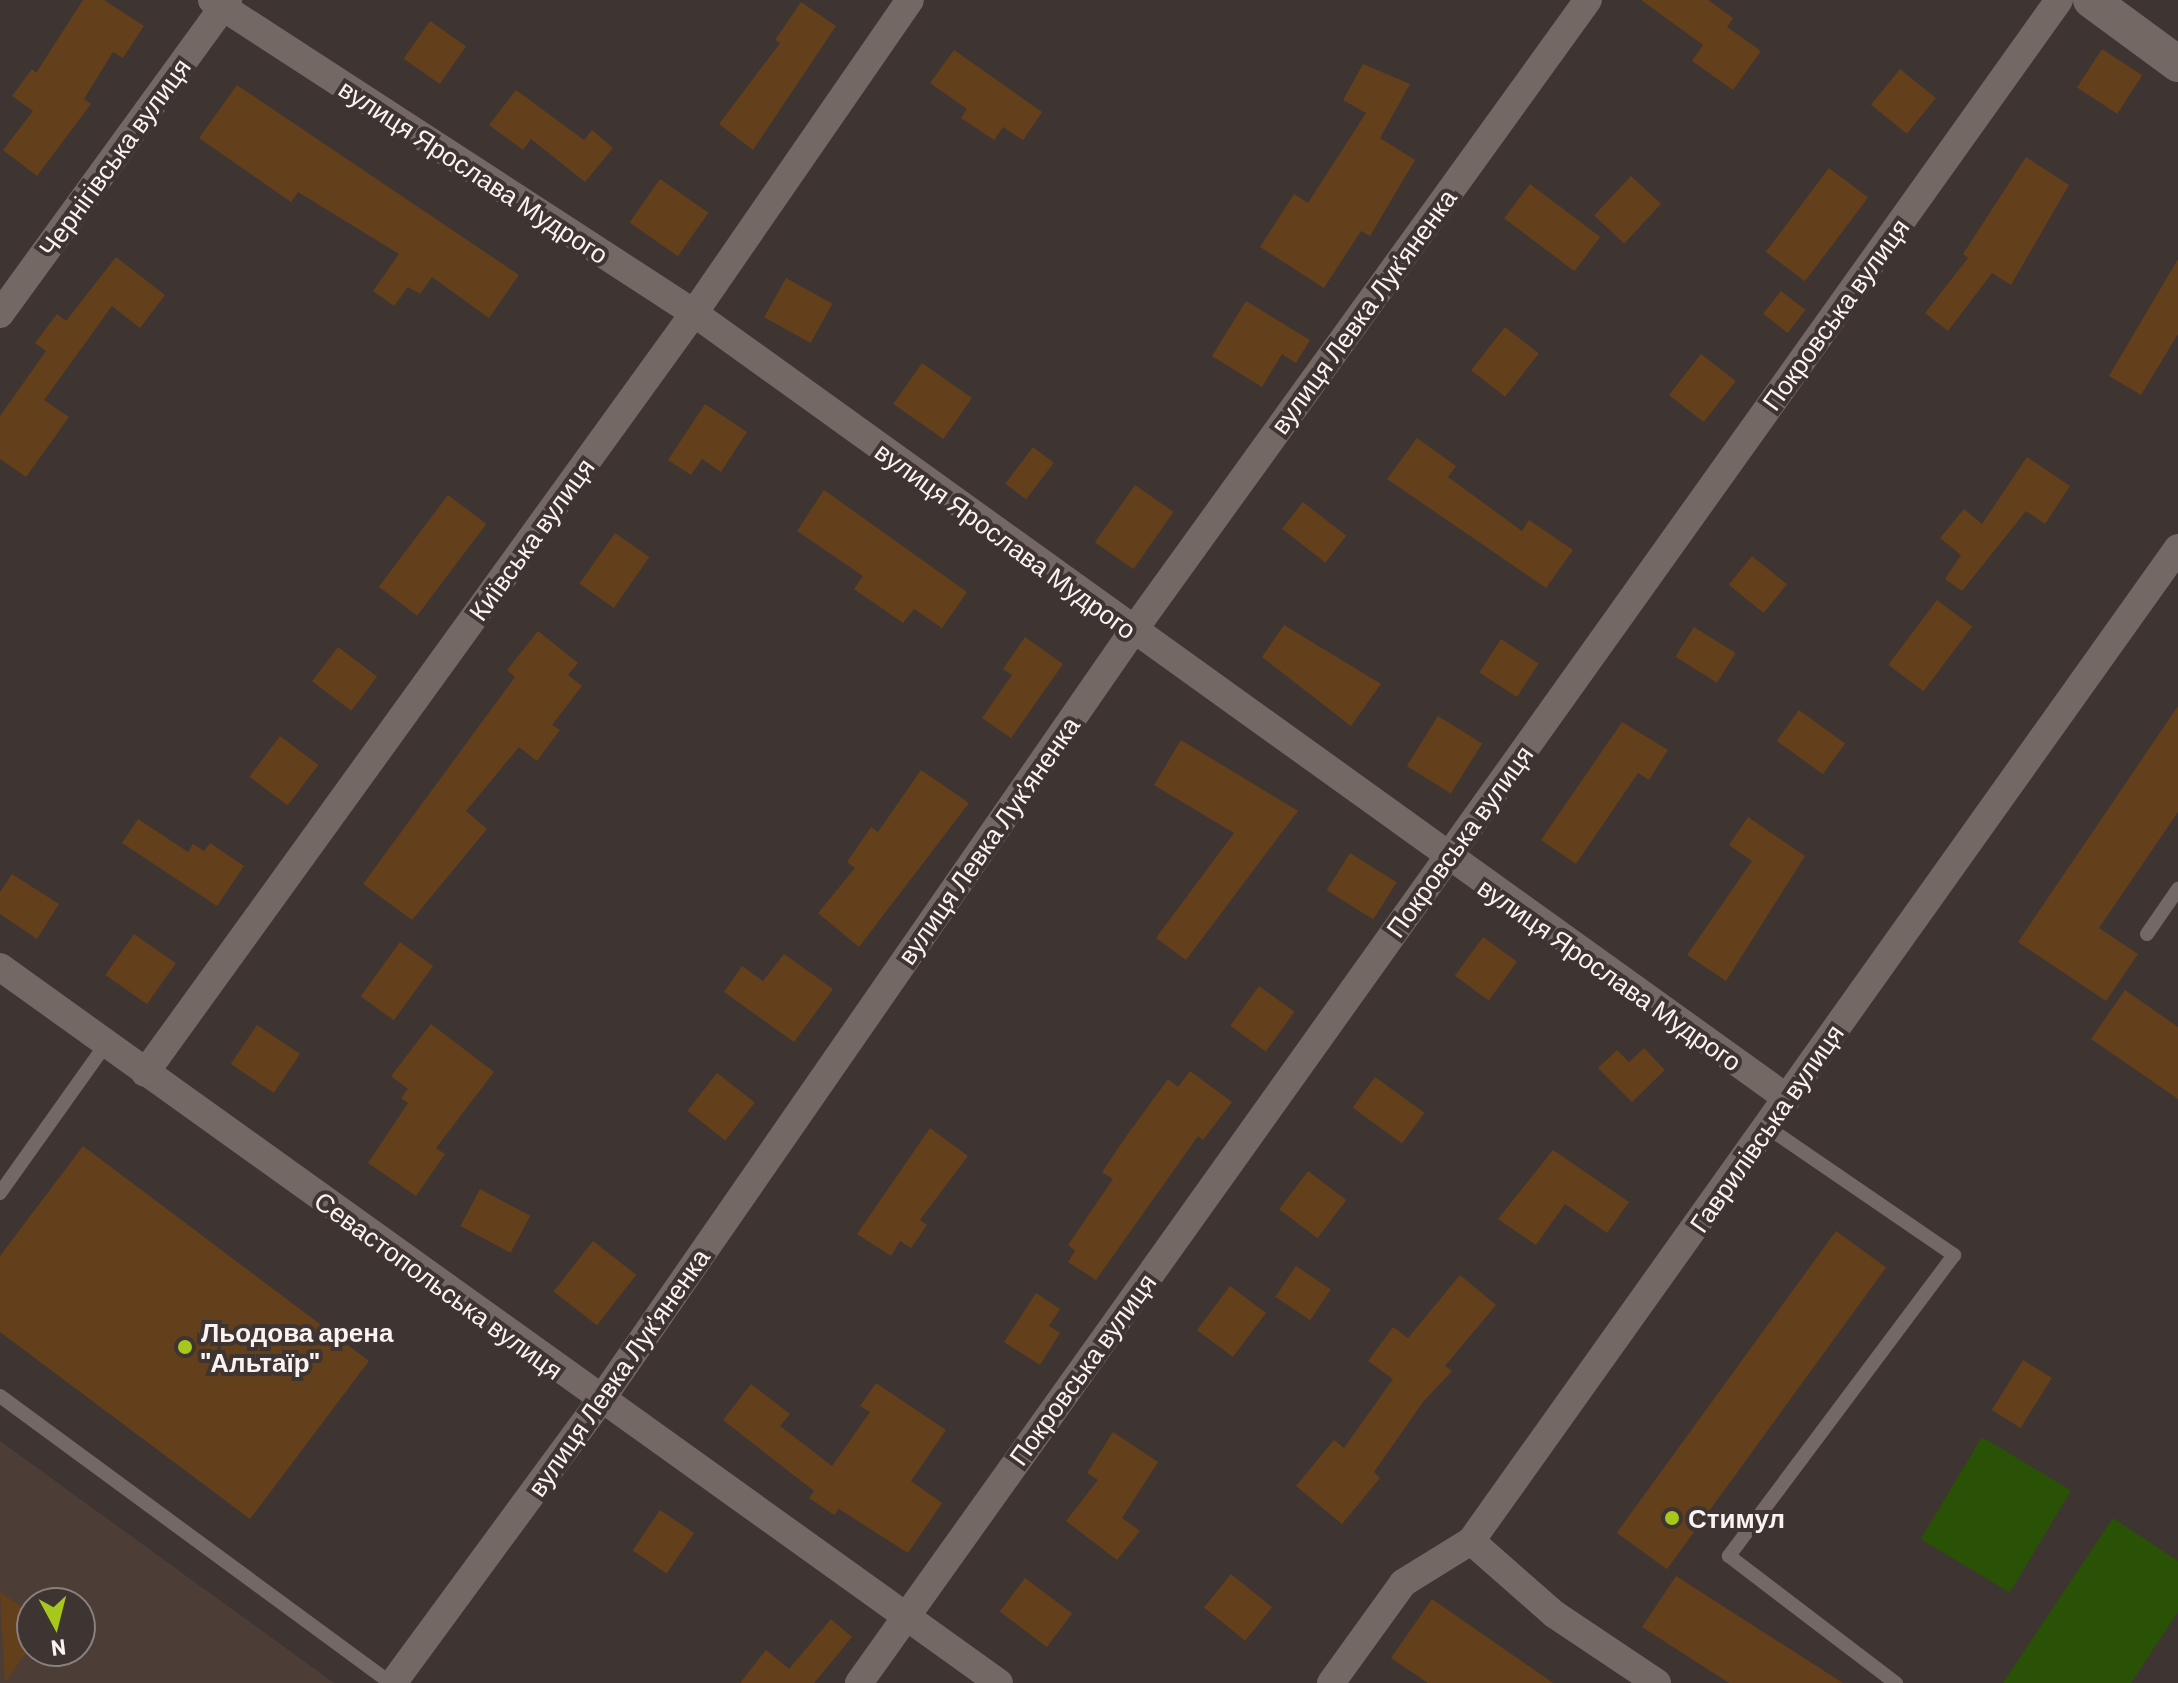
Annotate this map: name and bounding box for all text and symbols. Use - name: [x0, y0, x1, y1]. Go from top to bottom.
- street label: Чернігівська вулиця: [32, 52, 196, 262]
- street label: вулиця Ярослава Мудрого: [334, 72, 614, 270]
- street label: вулиця Левка Лук'яненка: [1264, 182, 1462, 440]
- street label: Покровська вулиця: [1755, 212, 1915, 416]
- street label: вулиця Ярослава Мудрого: [870, 435, 1142, 645]
- street label: Київська вулиця: [462, 452, 600, 626]
- street label: вулиця Левка Лук'яненка: [891, 710, 1085, 970]
- street label: Покровська вулиця: [1379, 739, 1539, 943]
- street label: вулиця Ярослава Мудрого: [1472, 871, 1748, 1077]
- street label: Гаврилівська вулиця: [1682, 1018, 1850, 1238]
- street label: Севастопольська вулиця: [309, 1184, 569, 1386]
- street label: вулиця Левка Лук'яненка: [521, 1242, 715, 1502]
- street label: Покровська вулиця: [1002, 1267, 1162, 1471]
- place label: Льодова арена "Альтаїр": [201, 1316, 393, 1378]
- marker: Льодова арена "Альтаїр": [176, 1338, 194, 1356]
- place label: Стимул: [1688, 1502, 1785, 1534]
- marker: Стимул: [1663, 1509, 1681, 1527]
- north arrow: [16, 1587, 96, 1667]
- text: N: [50, 1635, 68, 1663]

